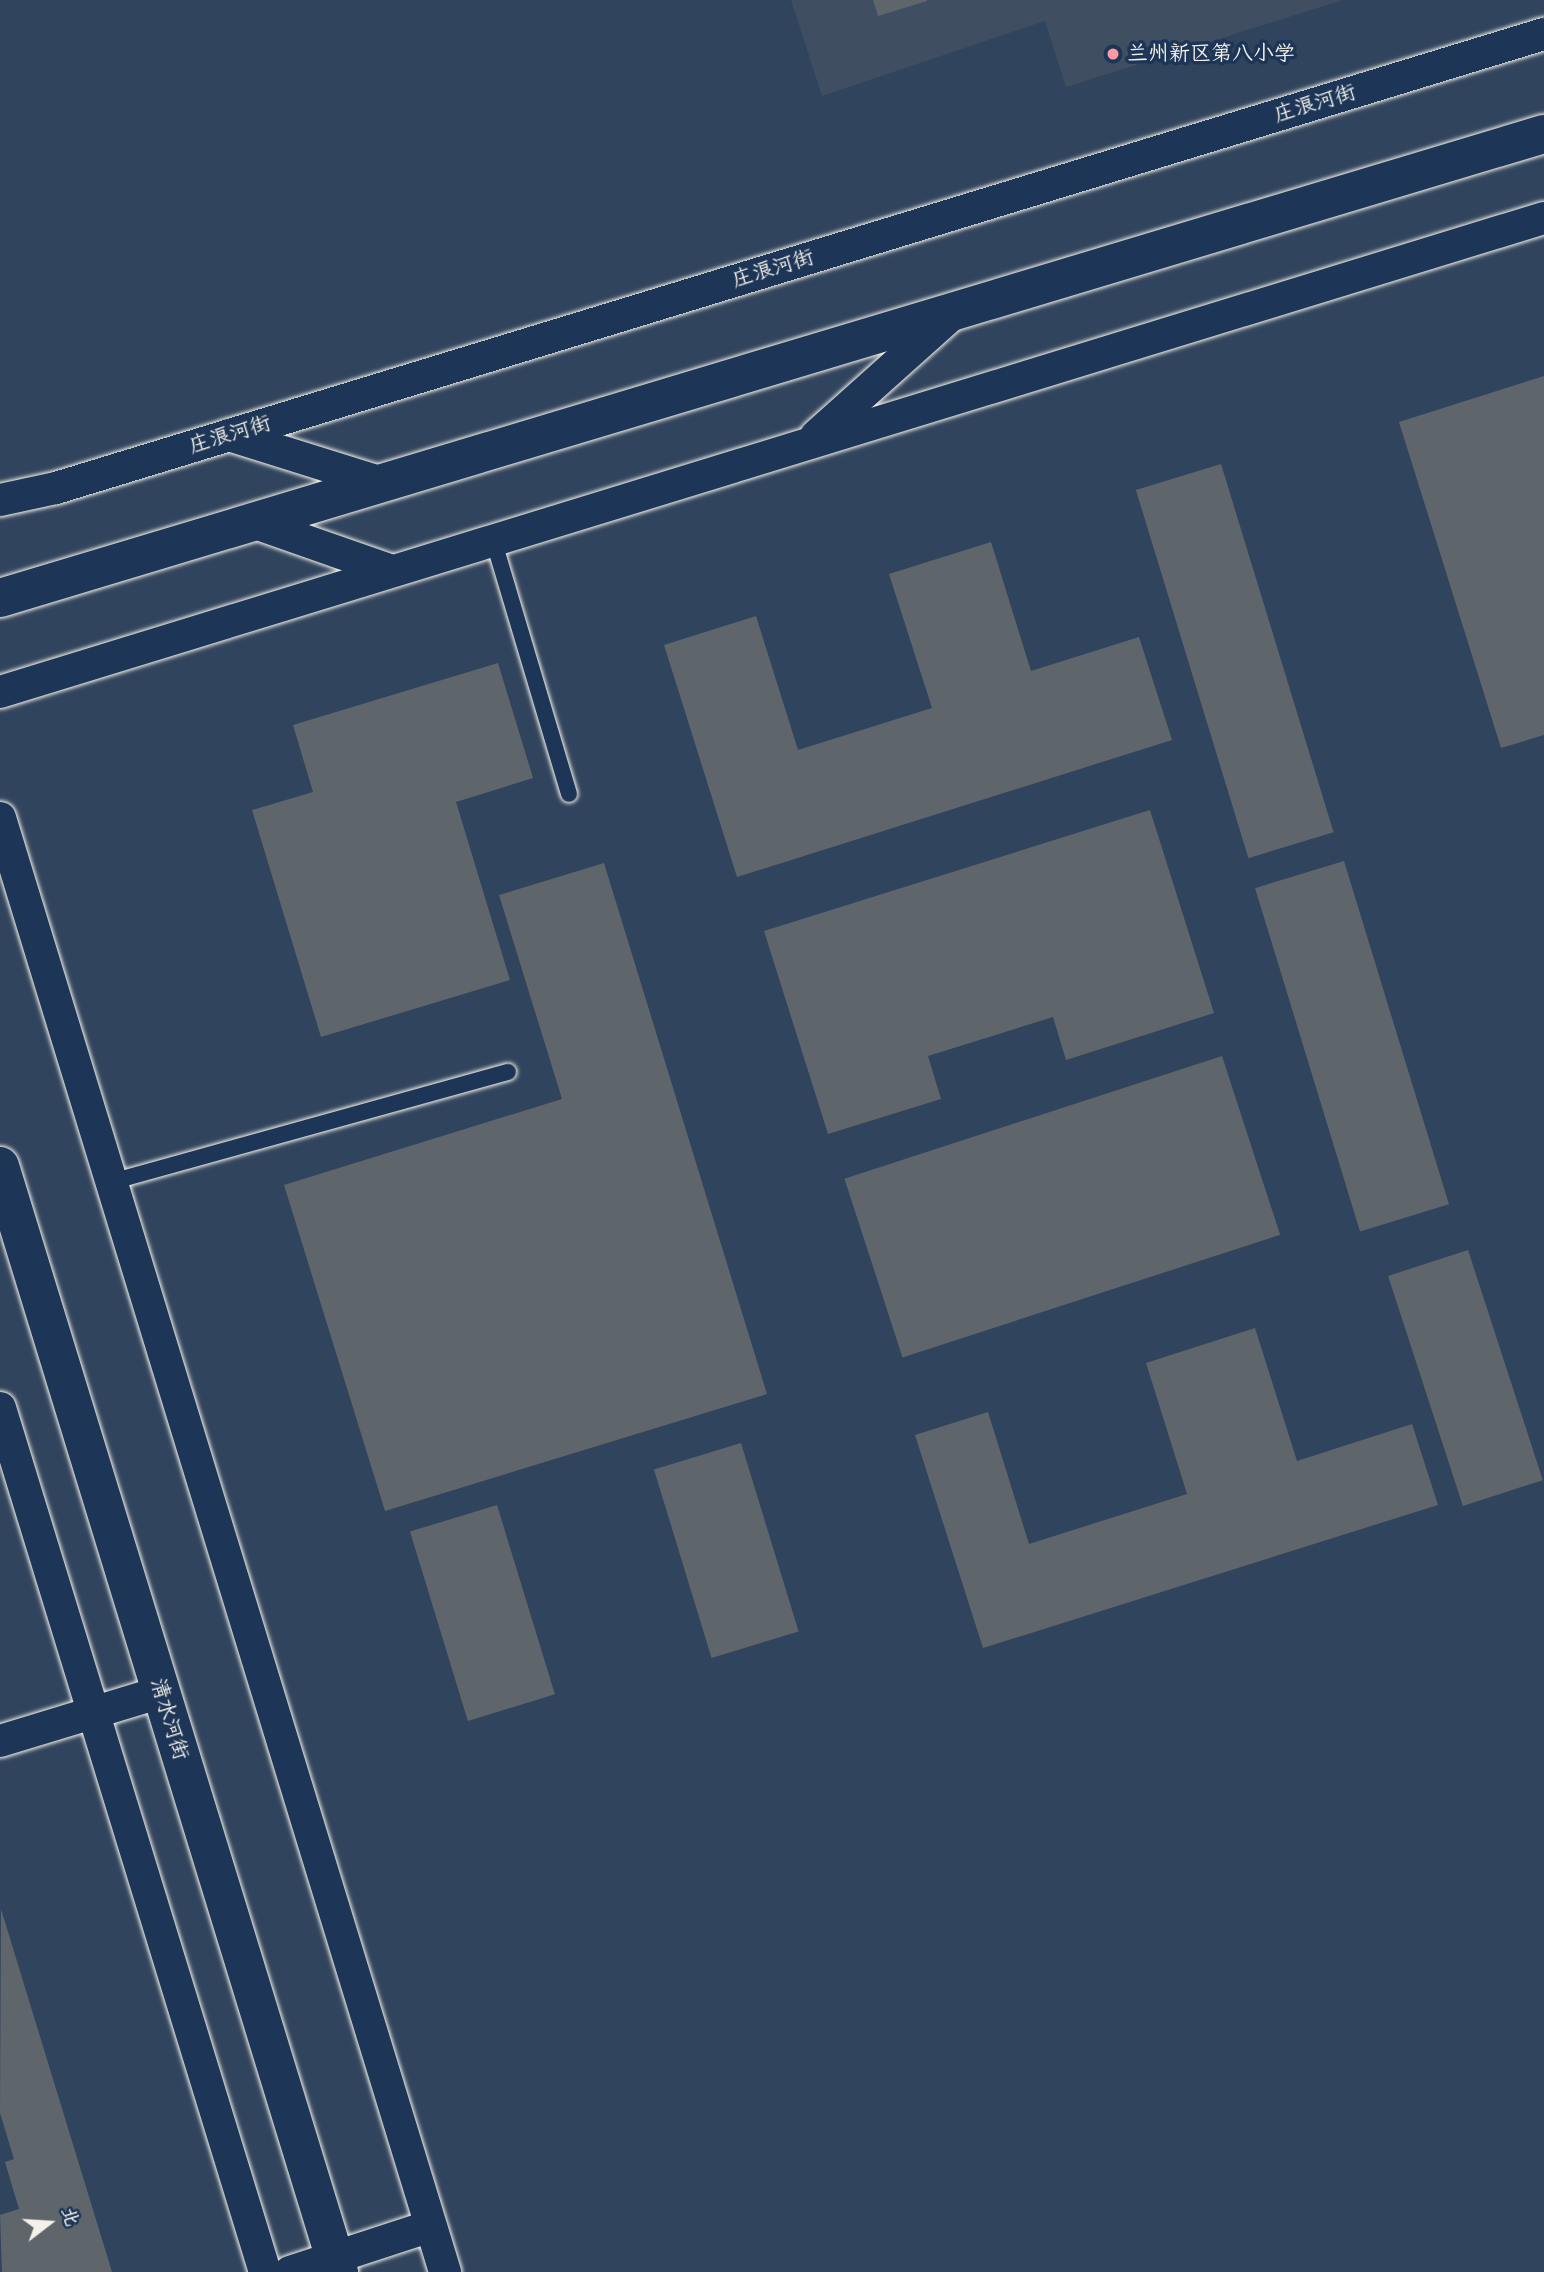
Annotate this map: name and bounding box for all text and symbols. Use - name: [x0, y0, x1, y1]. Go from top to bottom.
- place label: 兰州新区第八小学: [1127, 41, 1295, 67]
- marker: 兰州新区第八小学: [1105, 46, 1121, 62]
- street label: 庄浪河街: [1271, 80, 1359, 128]
- street label: 庄浪河街: [729, 245, 817, 293]
- street label: 庄浪河街: [186, 411, 274, 459]
- street label: 清水河街: [145, 1675, 193, 1763]
- north arrow: [14, 2188, 84, 2258]
- text: 北: [54, 2204, 85, 2230]

